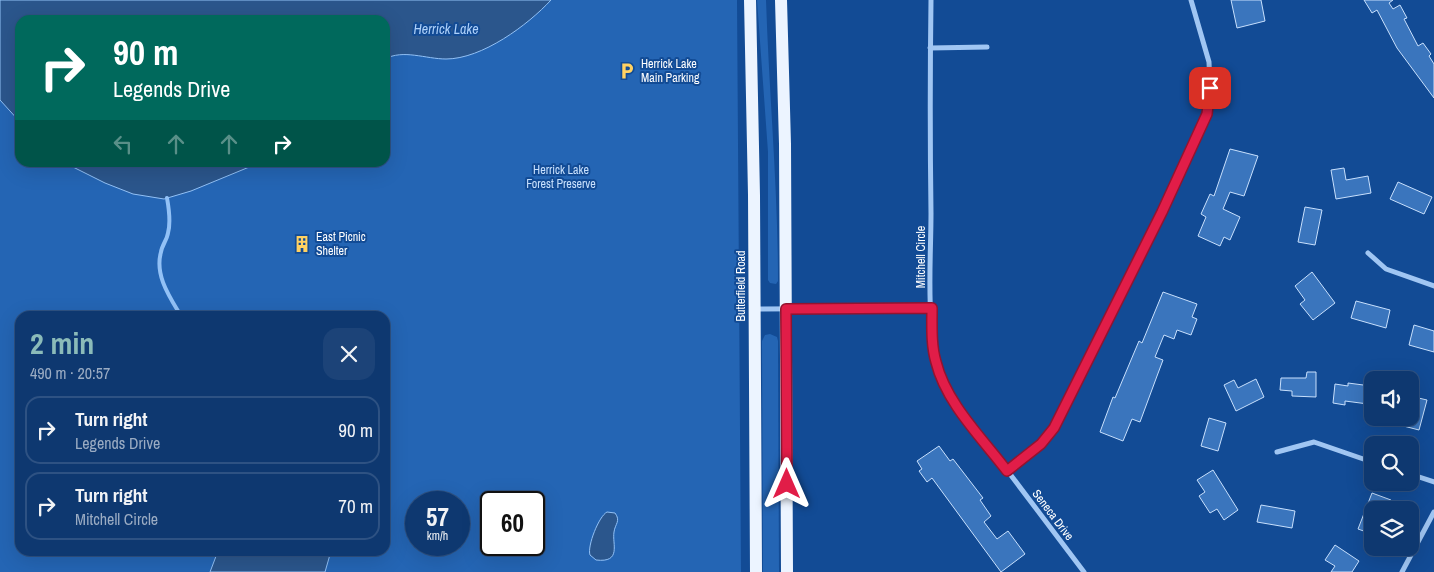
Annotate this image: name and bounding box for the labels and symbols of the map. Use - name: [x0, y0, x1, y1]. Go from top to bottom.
- water label: Herrick Lake: [413, 20, 479, 38]
- place label: Herrick Lake Main Parking: [641, 56, 700, 86]
- parking icon: Herrick Lake Main Parking: [617, 61, 637, 81]
- pin: [1189, 67, 1231, 109]
- park label: Herrick Lake Forest Preserve: [526, 162, 596, 192]
- street label: Mitchell Circle: [913, 226, 929, 288]
- place label: East Picnic Shelter: [316, 229, 366, 259]
- building icon: East Picnic Shelter: [292, 234, 312, 254]
- street label: Butterfield Road: [733, 250, 749, 322]
- position arrow: [760, 457, 812, 509]
- street label: Seneca Drive: [1029, 486, 1077, 544]
- speed limit sign: 60: [480, 491, 545, 556]

